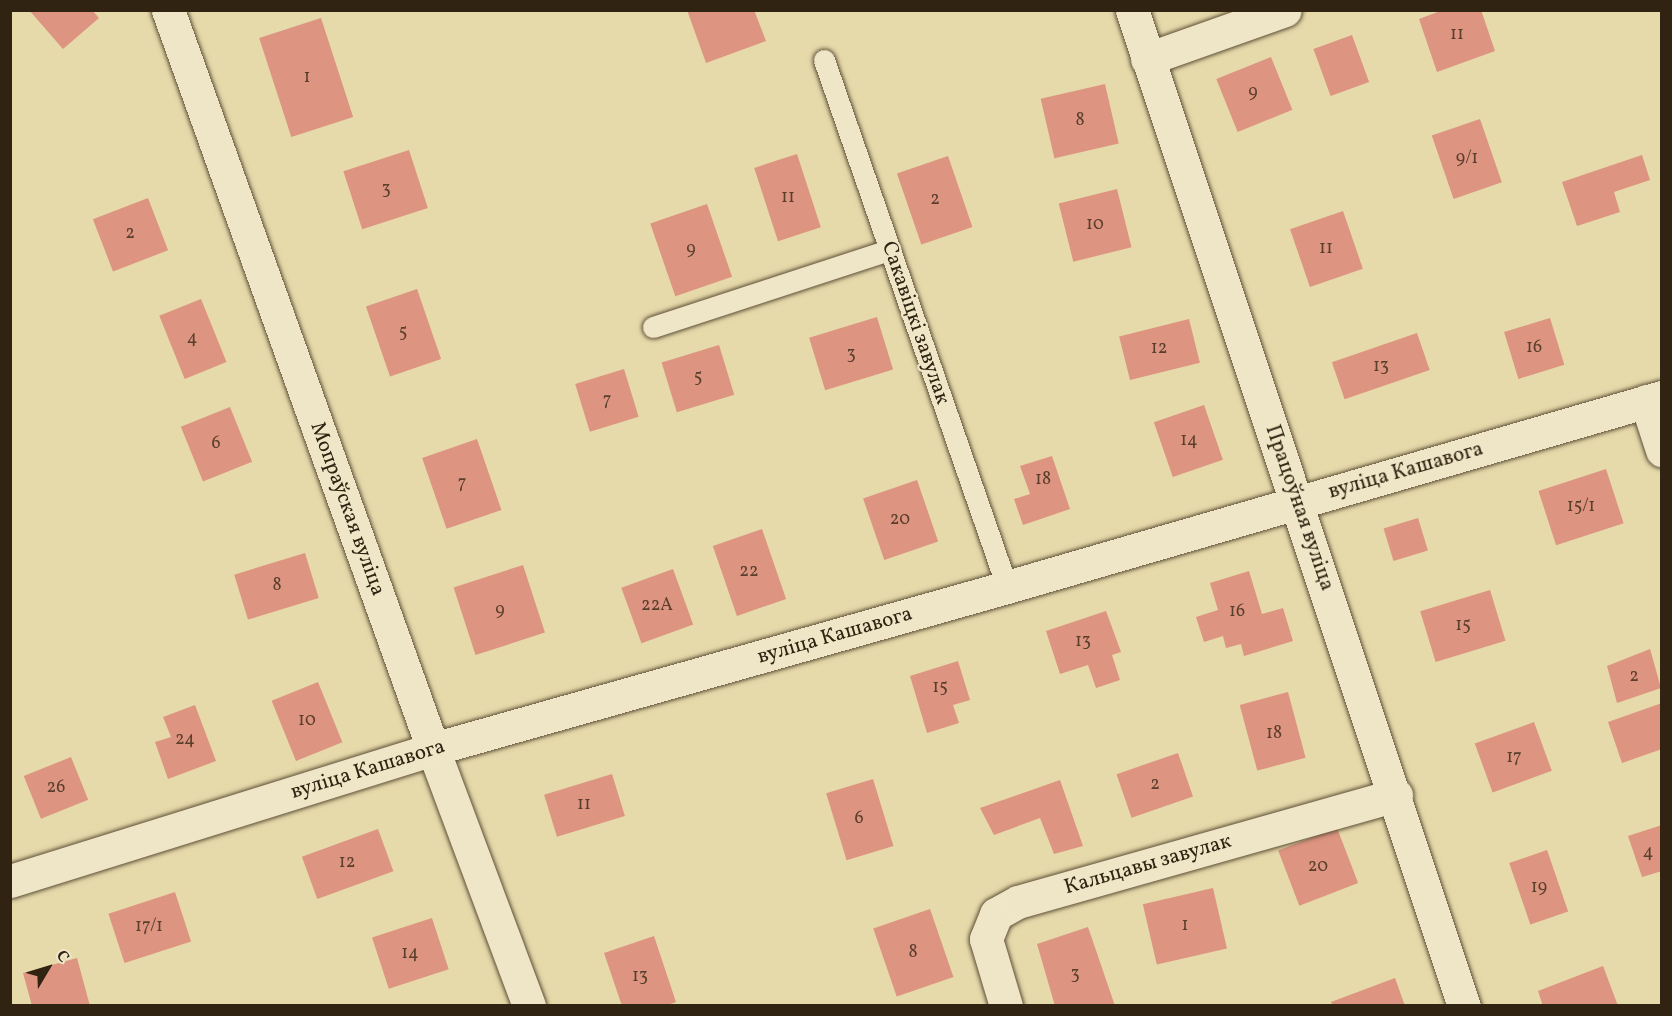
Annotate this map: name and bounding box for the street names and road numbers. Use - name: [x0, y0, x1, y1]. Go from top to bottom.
- street label: Сакавіцкі завулак: [875, 238, 955, 408]
- street label: Мопраўская вуліца: [304, 419, 390, 599]
- street label: Працоўная вуліца: [1259, 422, 1339, 594]
- street label: вуліца Кашавога: [1326, 437, 1486, 505]
- street label: вуліца Кашавога: [755, 602, 915, 670]
- street label: вуліца Кашавога: [288, 735, 448, 805]
- street label: Кальцавы завулак: [1062, 829, 1234, 901]

